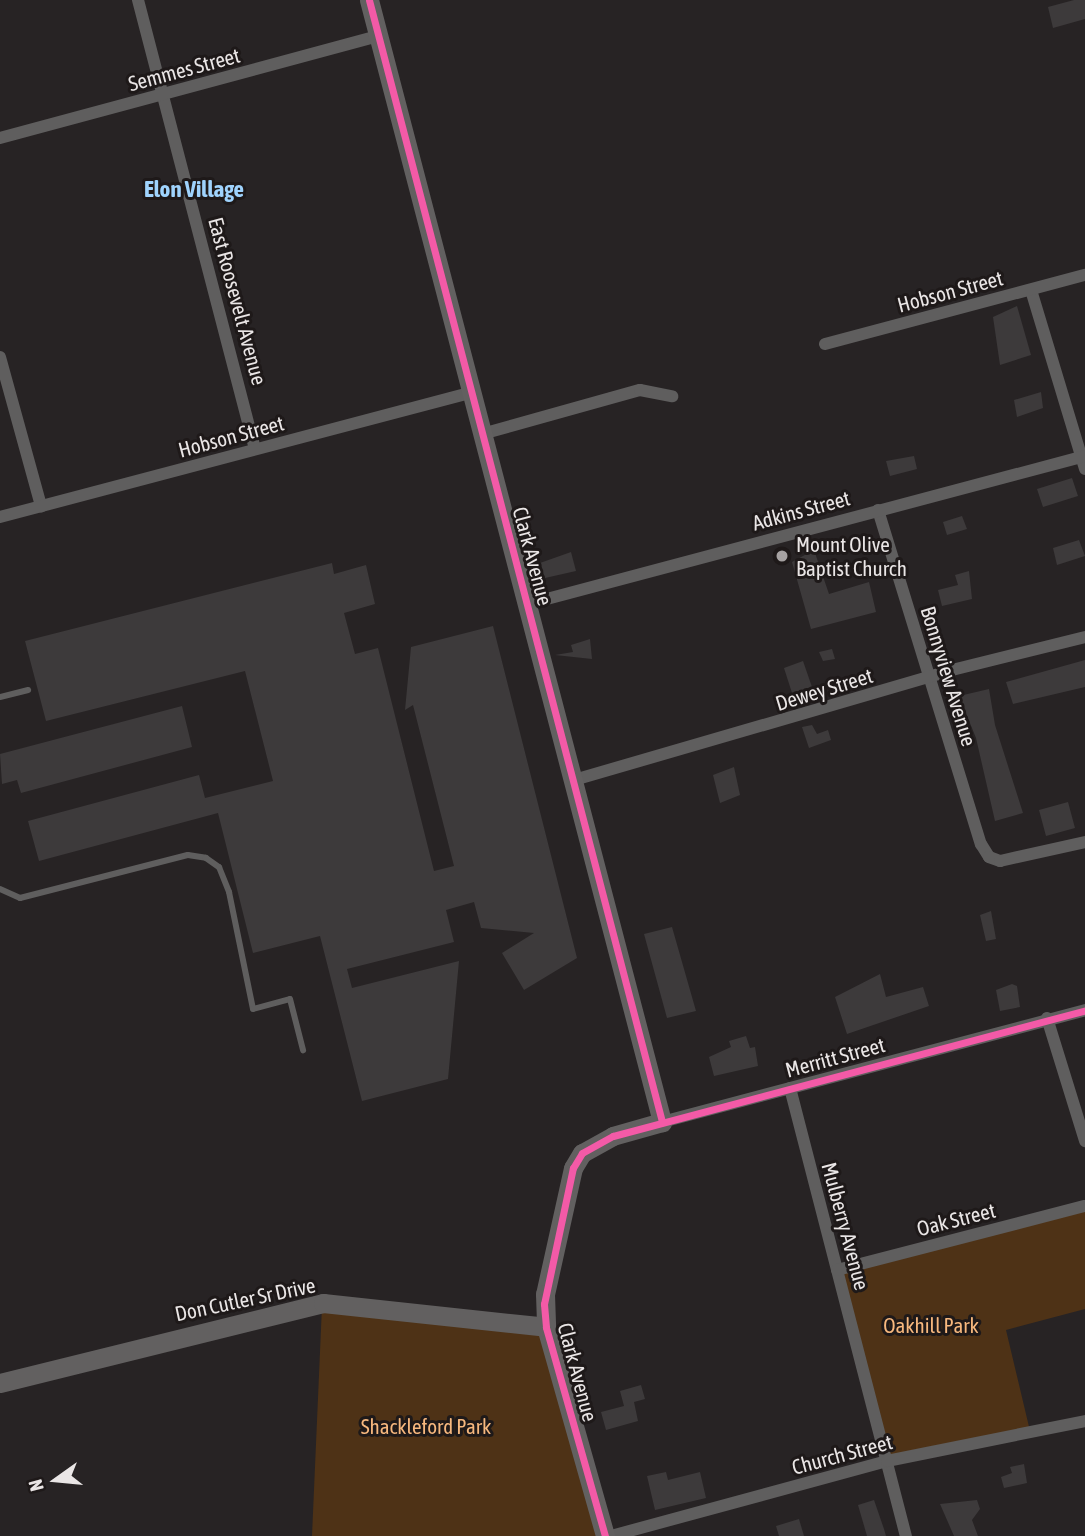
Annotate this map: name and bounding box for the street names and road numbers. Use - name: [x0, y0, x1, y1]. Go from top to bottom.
- street label: Semmes Street: [125, 42, 243, 96]
- street label: East Roosevelt Avenue: [203, 214, 273, 388]
- street label: Hobson Street: [894, 265, 1006, 317]
- street label: Hobson Street: [175, 410, 287, 462]
- street label: Adkins Street: [749, 485, 853, 535]
- street label: Clark Avenue: [508, 504, 558, 608]
- street label: Bonnyview Avenue: [916, 603, 982, 749]
- street label: Dewey Street: [772, 662, 876, 716]
- street label: Merritt Street: [783, 1032, 887, 1082]
- street label: Mulberry Avenue: [817, 1159, 875, 1293]
- street label: Oak Street: [914, 1197, 998, 1241]
- street label: Don Cutler Sr Drive: [172, 1272, 318, 1326]
- street label: Clark Avenue: [553, 1320, 603, 1424]
- street label: Church Street: [789, 1429, 895, 1479]

